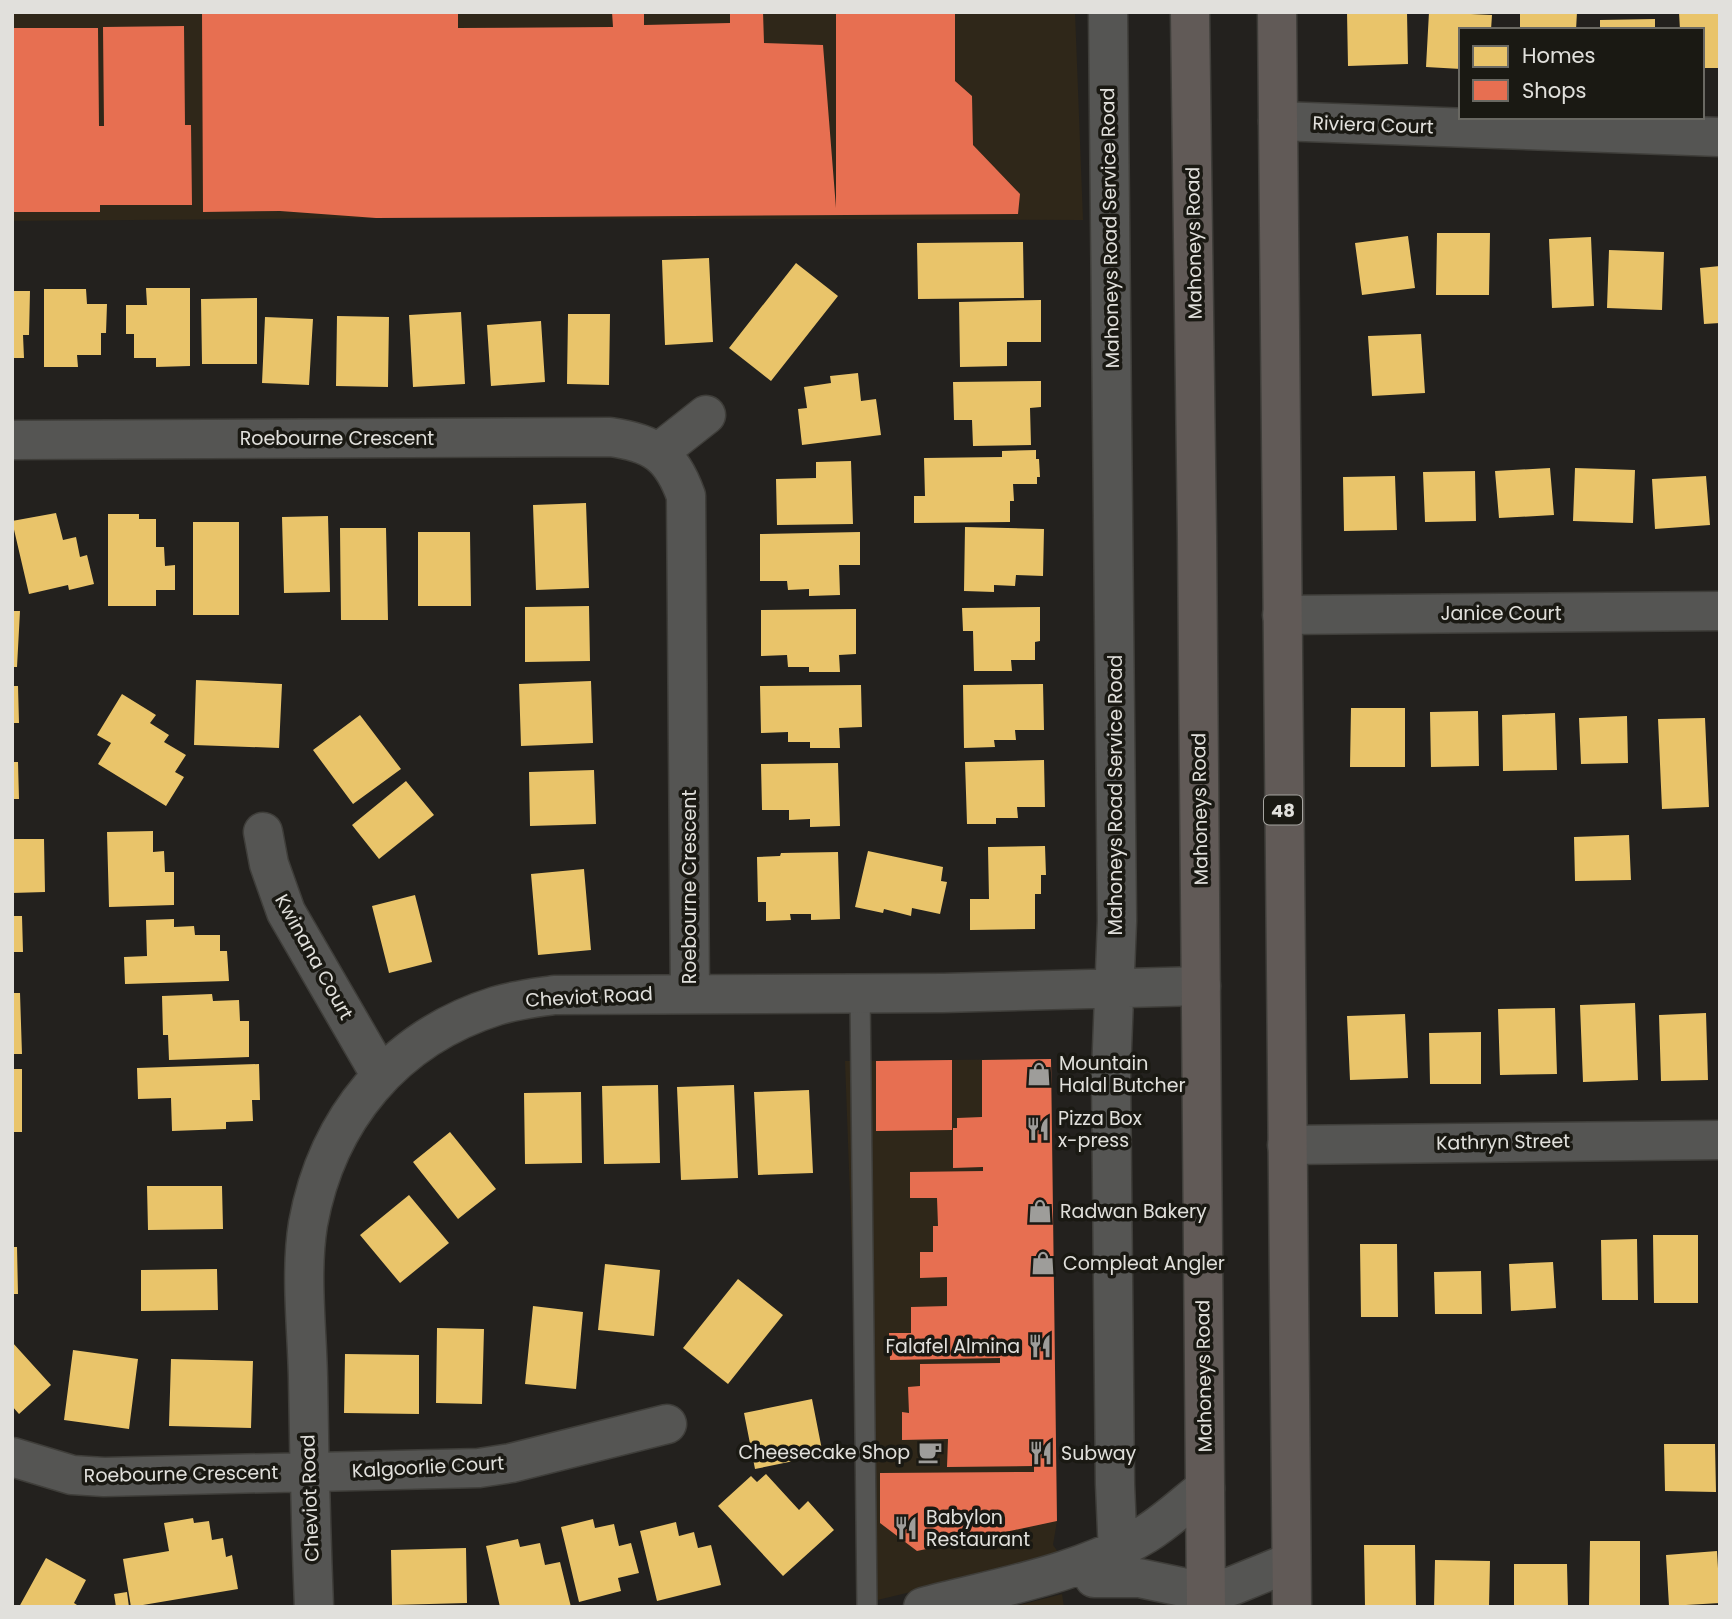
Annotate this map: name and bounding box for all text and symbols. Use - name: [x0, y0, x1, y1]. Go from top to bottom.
- legend: [1459, 28, 1704, 119]
- text: Homes: [1522, 41, 1596, 70]
- text: Shops: [1522, 76, 1586, 105]
- street label: Mahoneys Road Service Road: [1094, 87, 1126, 369]
- street label: Riviera Court: [1312, 109, 1434, 141]
- street label: Mahoneys Road: [1179, 166, 1209, 320]
- street label: Roebourne Crescent: [240, 425, 434, 452]
- street label: Janice Court: [1440, 600, 1562, 627]
- street label: Mahoneys Road Service Road: [1102, 655, 1129, 935]
- street label: Mahoneys Road: [1185, 732, 1215, 886]
- street label: Roebourne Crescent: [676, 790, 703, 984]
- road number: 48: [1264, 796, 1302, 824]
- street label: Kwinana Court: [268, 889, 360, 1025]
- street label: Cheviot Road: [525, 980, 653, 1014]
- place label: Mountain Halal Butcher: [1059, 1050, 1186, 1099]
- shop icon: Mountain Halal Butcher: [1025, 1060, 1053, 1088]
- place label: Pizza Box x-press: [1058, 1105, 1142, 1154]
- restaurant icon: Pizza Box x-press: [1024, 1115, 1052, 1143]
- street label: Kathryn Street: [1436, 1127, 1570, 1157]
- shop icon: Radwan Bakery: [1026, 1197, 1054, 1225]
- place label: Radwan Bakery: [1060, 1198, 1207, 1225]
- shop icon: Compleat Angler: [1029, 1249, 1057, 1277]
- place label: Compleat Angler: [1063, 1250, 1225, 1277]
- street label: Mahoneys Road: [1189, 1299, 1219, 1453]
- restaurant icon: Falafel Almina: [1026, 1332, 1054, 1360]
- place label: Falafel Almina: [886, 1333, 1020, 1360]
- street label: Cheviot Road: [294, 1434, 326, 1562]
- cafe icon: Cheesecake Shop: [916, 1438, 944, 1466]
- place label: Cheesecake Shop: [739, 1439, 910, 1466]
- restaurant icon: Subway: [1027, 1439, 1055, 1467]
- place label: Subway: [1061, 1440, 1137, 1467]
- street label: Kalgoorlie Court: [351, 1450, 505, 1484]
- street label: Roebourne Crescent: [83, 1459, 279, 1489]
- place label: Babylon Restaurant: [926, 1504, 1030, 1553]
- restaurant icon: Babylon Restaurant: [892, 1514, 920, 1542]

